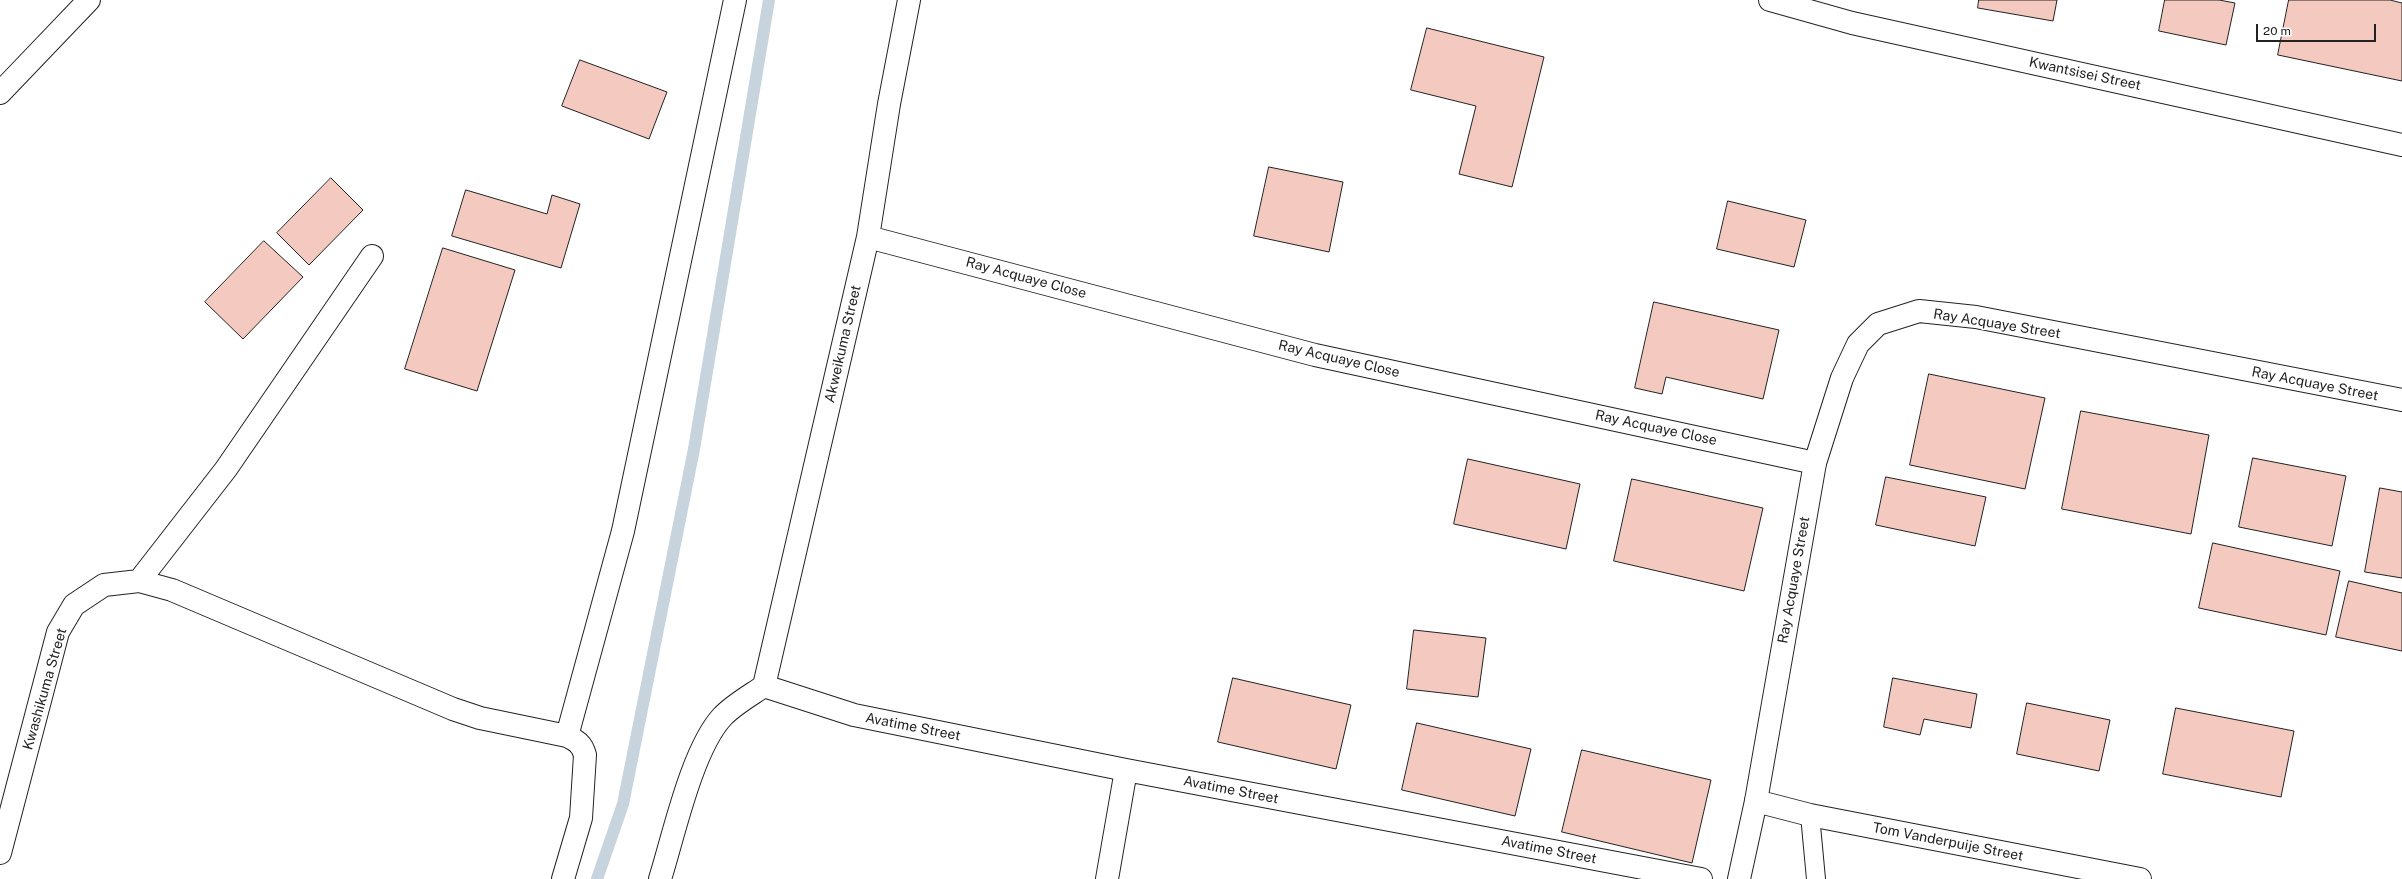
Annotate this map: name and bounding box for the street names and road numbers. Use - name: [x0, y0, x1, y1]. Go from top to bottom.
- street label: Kwantsisei Street: [2028, 54, 2142, 94]
- street label: Ray Acquaye Close: [964, 254, 1088, 302]
- street label: Akweikuma Street: [821, 284, 865, 404]
- street label: Ray Acquaye Street: [1932, 306, 2062, 342]
- street label: Ray Acquaye Close: [1277, 337, 1401, 381]
- street label: Ray Acquaye Street: [2250, 363, 2380, 405]
- street label: Ray Acquaye Close: [1594, 407, 1718, 449]
- street label: Ray Acquaye Street: [1775, 515, 1813, 645]
- street label: Kwashikuma Street: [20, 626, 70, 752]
- street label: Avatime Street: [864, 710, 962, 744]
- street label: Avatime Street: [1182, 773, 1280, 807]
- street label: Tom Vanderpuije Street: [1871, 819, 2025, 865]
- street label: Avatime Street: [1500, 833, 1598, 867]

